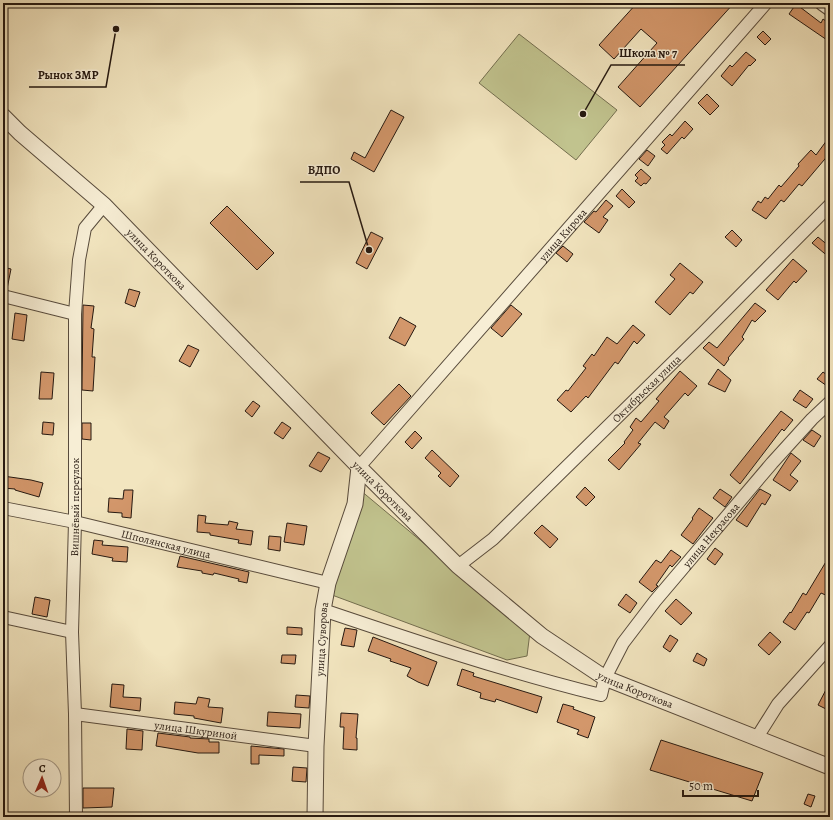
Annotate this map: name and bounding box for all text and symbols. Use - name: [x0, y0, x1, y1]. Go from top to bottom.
- callout: Школа № 7: [611, 41, 685, 65]
- text: Школа № 7: [619, 45, 678, 61]
- callout: Рынок ЗМР: [29, 63, 106, 87]
- text: Рынок ЗМР: [38, 67, 98, 83]
- callout: ВДПО: [300, 158, 349, 182]
- text: ВДПО: [308, 162, 340, 178]
- street label: улица Кирова: [535, 204, 591, 265]
- street label: улица Короткова: [122, 224, 191, 294]
- street label: Октябрьская улица: [609, 351, 685, 426]
- street label: улица Короткова: [348, 456, 417, 525]
- street label: Вишнёвый переулок: [67, 458, 83, 557]
- street label: улица Некрасова: [679, 499, 743, 571]
- street label: Шполянская улица: [120, 526, 213, 562]
- street label: улица Суворова: [312, 600, 332, 678]
- street label: улица Короткова: [594, 667, 676, 712]
- street label: улица Шкуриной: [153, 717, 238, 743]
- north arrow: [22, 758, 62, 798]
- text: С: [39, 761, 46, 776]
- scale bar: [683, 772, 758, 798]
- text: 50 m: [689, 778, 713, 794]

